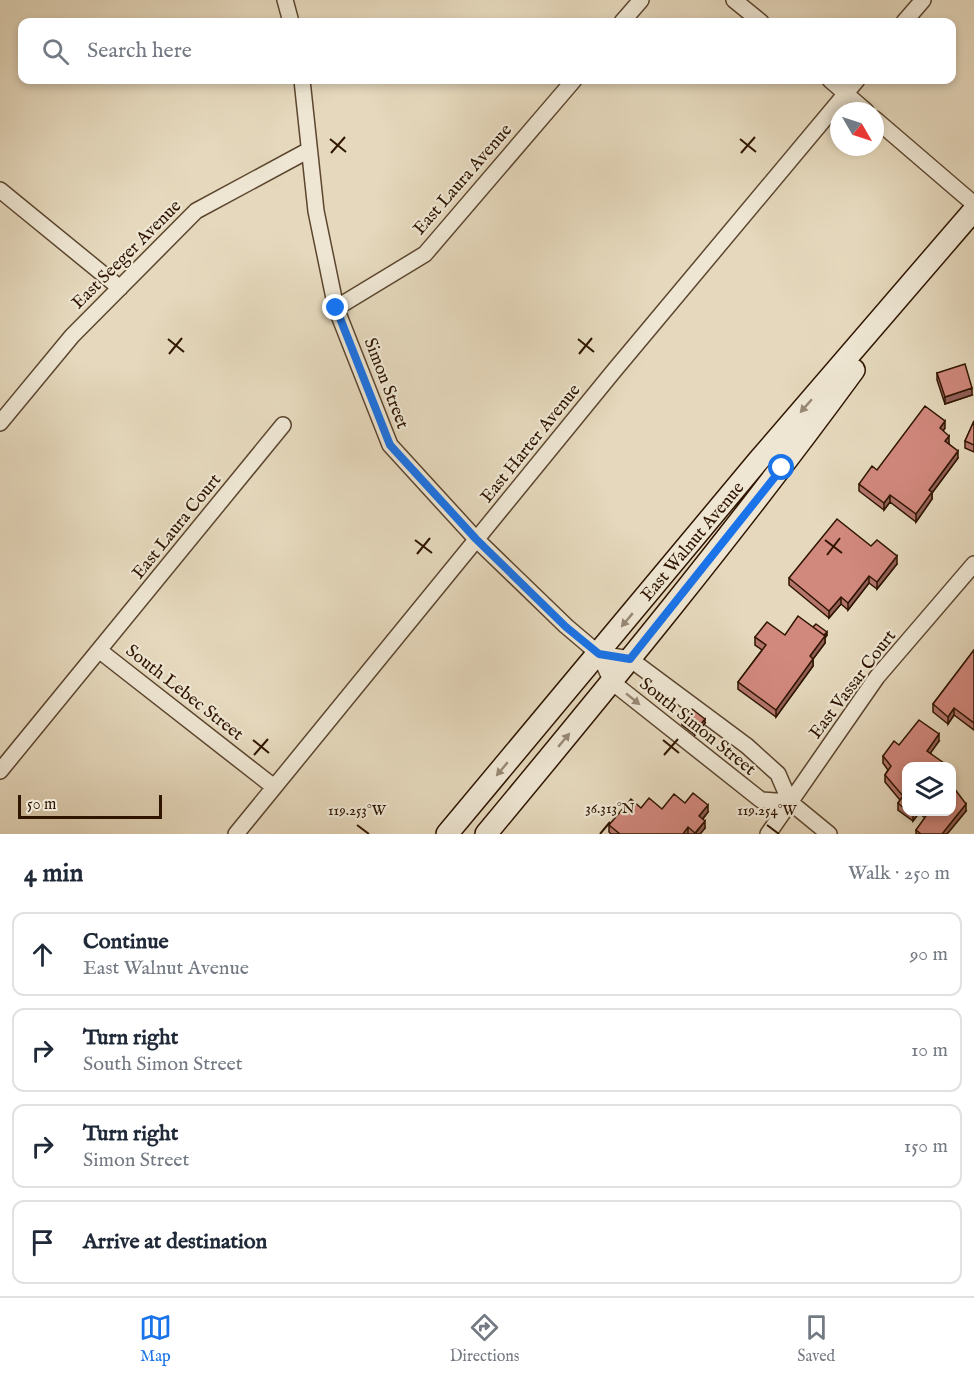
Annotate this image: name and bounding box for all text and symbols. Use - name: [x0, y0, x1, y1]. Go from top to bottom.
- search box: [18, 18, 956, 84]
- icon: search: [39, 35, 72, 68]
- text: Search here: [87, 37, 192, 65]
- north arrow: [830, 102, 884, 156]
- street label: East Laura Avenue: [409, 120, 518, 240]
- street label: East Seeger Avenue: [67, 195, 187, 315]
- route end: [322, 294, 348, 320]
- street label: Simon Street: [358, 335, 413, 432]
- street label: East Harter Avenue: [476, 380, 586, 508]
- one-way arrow: [800, 398, 813, 413]
- route start: [768, 454, 794, 480]
- street label: East Laura Court: [127, 469, 227, 585]
- street label: East Walnut Avenue: [636, 477, 750, 607]
- one-way arrow: [621, 612, 634, 627]
- street label: East Vassar Court: [805, 626, 902, 744]
- street label: South Lebec Street: [121, 640, 248, 746]
- street label: South Simon Street: [634, 673, 760, 781]
- one-way arrow: [625, 693, 641, 706]
- one-way arrow: [557, 732, 570, 748]
- one-way arrow: [496, 762, 509, 777]
- map controls: [902, 762, 956, 816]
- button: layers: [902, 762, 956, 816]
- scale bar: [18, 792, 162, 820]
- text: 50 m: [27, 795, 56, 815]
- text: 36.313°N: [585, 799, 635, 818]
- text: 119.253°W: [328, 801, 387, 820]
- text: 119.254°W: [737, 801, 798, 820]
- text: 4 min: [24, 857, 83, 890]
- text: Walk · 250 m: [848, 861, 950, 886]
- text: Continue: [83, 928, 169, 956]
- icon: ahead: [26, 938, 59, 971]
- text: 90 m: [910, 942, 948, 967]
- text: East Walnut Avenue: [83, 956, 249, 981]
- text: Turn right: [83, 1024, 178, 1052]
- icon: right: [26, 1034, 59, 1067]
- text: 10 m: [911, 1038, 948, 1063]
- text: South Simon Street: [83, 1052, 243, 1077]
- text: Turn right: [83, 1120, 178, 1148]
- icon: right: [26, 1130, 59, 1163]
- text: 150 m: [904, 1134, 948, 1159]
- text: Simon Street: [83, 1148, 189, 1173]
- icon: arrive: [26, 1226, 59, 1259]
- text: Arrive at destination: [83, 1228, 267, 1256]
- tab: Map: [139, 1311, 172, 1367]
- tab: Directions: [450, 1311, 519, 1367]
- tab: Saved: [797, 1311, 835, 1367]

